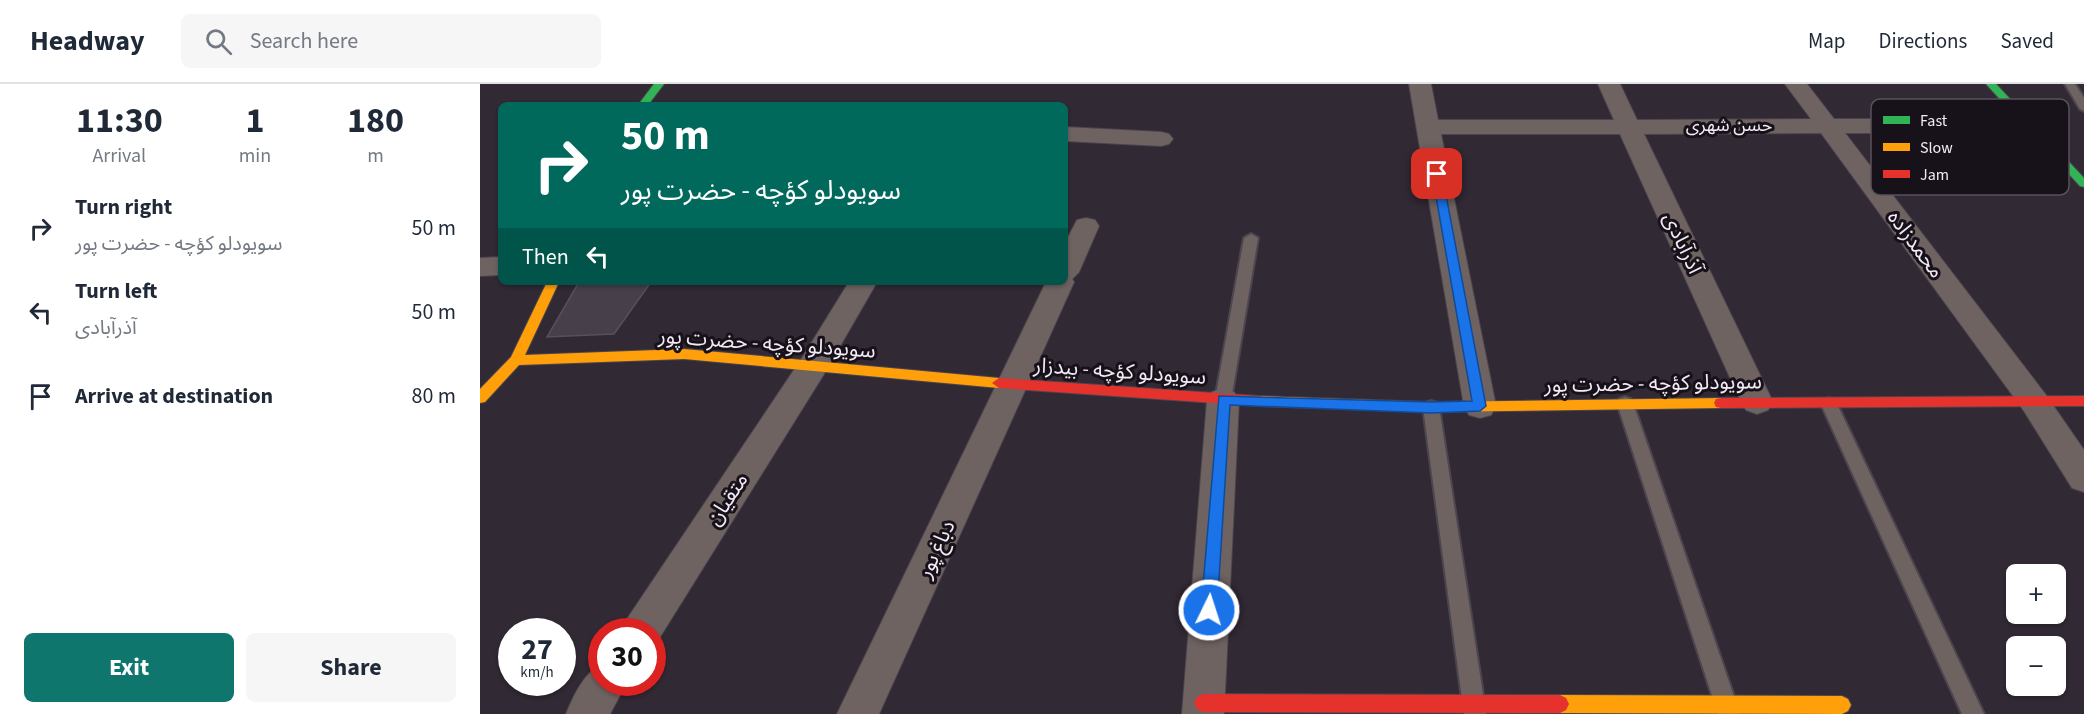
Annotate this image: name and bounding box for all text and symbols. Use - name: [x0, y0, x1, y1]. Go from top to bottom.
- search box: [181, 14, 601, 68]
- text: Headway: [30, 21, 145, 61]
- icon: search: [202, 25, 235, 58]
- text: Search here: [250, 25, 358, 57]
- text: Map: [1808, 26, 1846, 56]
- text: Directions: [1879, 26, 1967, 56]
- text: Saved: [2000, 26, 2054, 56]
- text: 11:30: [76, 95, 163, 146]
- text: 1: [245, 95, 264, 146]
- text: 180: [347, 95, 404, 146]
- legend: [1871, 99, 2069, 195]
- text: 50 m: [621, 106, 710, 166]
- text: Fast: [1920, 110, 1948, 132]
- street label: حسن شهری: [1686, 113, 1772, 138]
- icon: right: [522, 126, 600, 204]
- text: Slow: [1920, 137, 1953, 159]
- text: Arrival: [92, 142, 146, 170]
- text: min: [239, 142, 271, 170]
- text: m: [367, 142, 384, 170]
- pin: [1411, 148, 1462, 199]
- icon: arrive: [1420, 157, 1453, 190]
- text: Jam: [1920, 164, 1949, 186]
- text: سویودلو کؤچه - حضرت پور: [621, 171, 901, 210]
- text: Turn right: [75, 191, 172, 223]
- street label: محمدزاده: [1880, 204, 1952, 284]
- street label: آذرآبادی: [1656, 207, 1711, 279]
- icon: right: [24, 212, 57, 245]
- text: 50 m: [411, 212, 456, 244]
- text: سویودلو کؤچه - حضرت پور: [75, 230, 282, 258]
- icon: left: [581, 240, 614, 273]
- text: Then: [522, 241, 569, 273]
- text: Turn left: [75, 275, 157, 307]
- icon: left: [24, 296, 57, 329]
- text: 50 m: [411, 296, 456, 328]
- text: آذرآبادی: [75, 314, 137, 342]
- street label: سویودلو کؤچه - حضرت پور: [656, 320, 877, 366]
- street label: سویودلو کؤچه - بیدزار: [1032, 350, 1207, 392]
- street label: سویودلو کؤچه - حضرت پور: [1543, 366, 1762, 400]
- icon: arrive: [24, 380, 57, 413]
- text: Arrive at destination: [75, 380, 273, 412]
- text: 80 m: [411, 380, 456, 412]
- street label: متقیان: [699, 467, 755, 531]
- street label: دباغ پور: [909, 515, 962, 584]
- map controls: [2006, 564, 2066, 696]
- button: +: [2006, 564, 2066, 624]
- position arrow: [1177, 578, 1241, 642]
- speed limit sign: 30: [588, 618, 666, 696]
- text: 27: [521, 628, 553, 671]
- button: Exit: [24, 633, 234, 702]
- button: Share: [246, 633, 456, 702]
- button: −: [2006, 636, 2066, 696]
- text: km/h: [520, 662, 554, 683]

